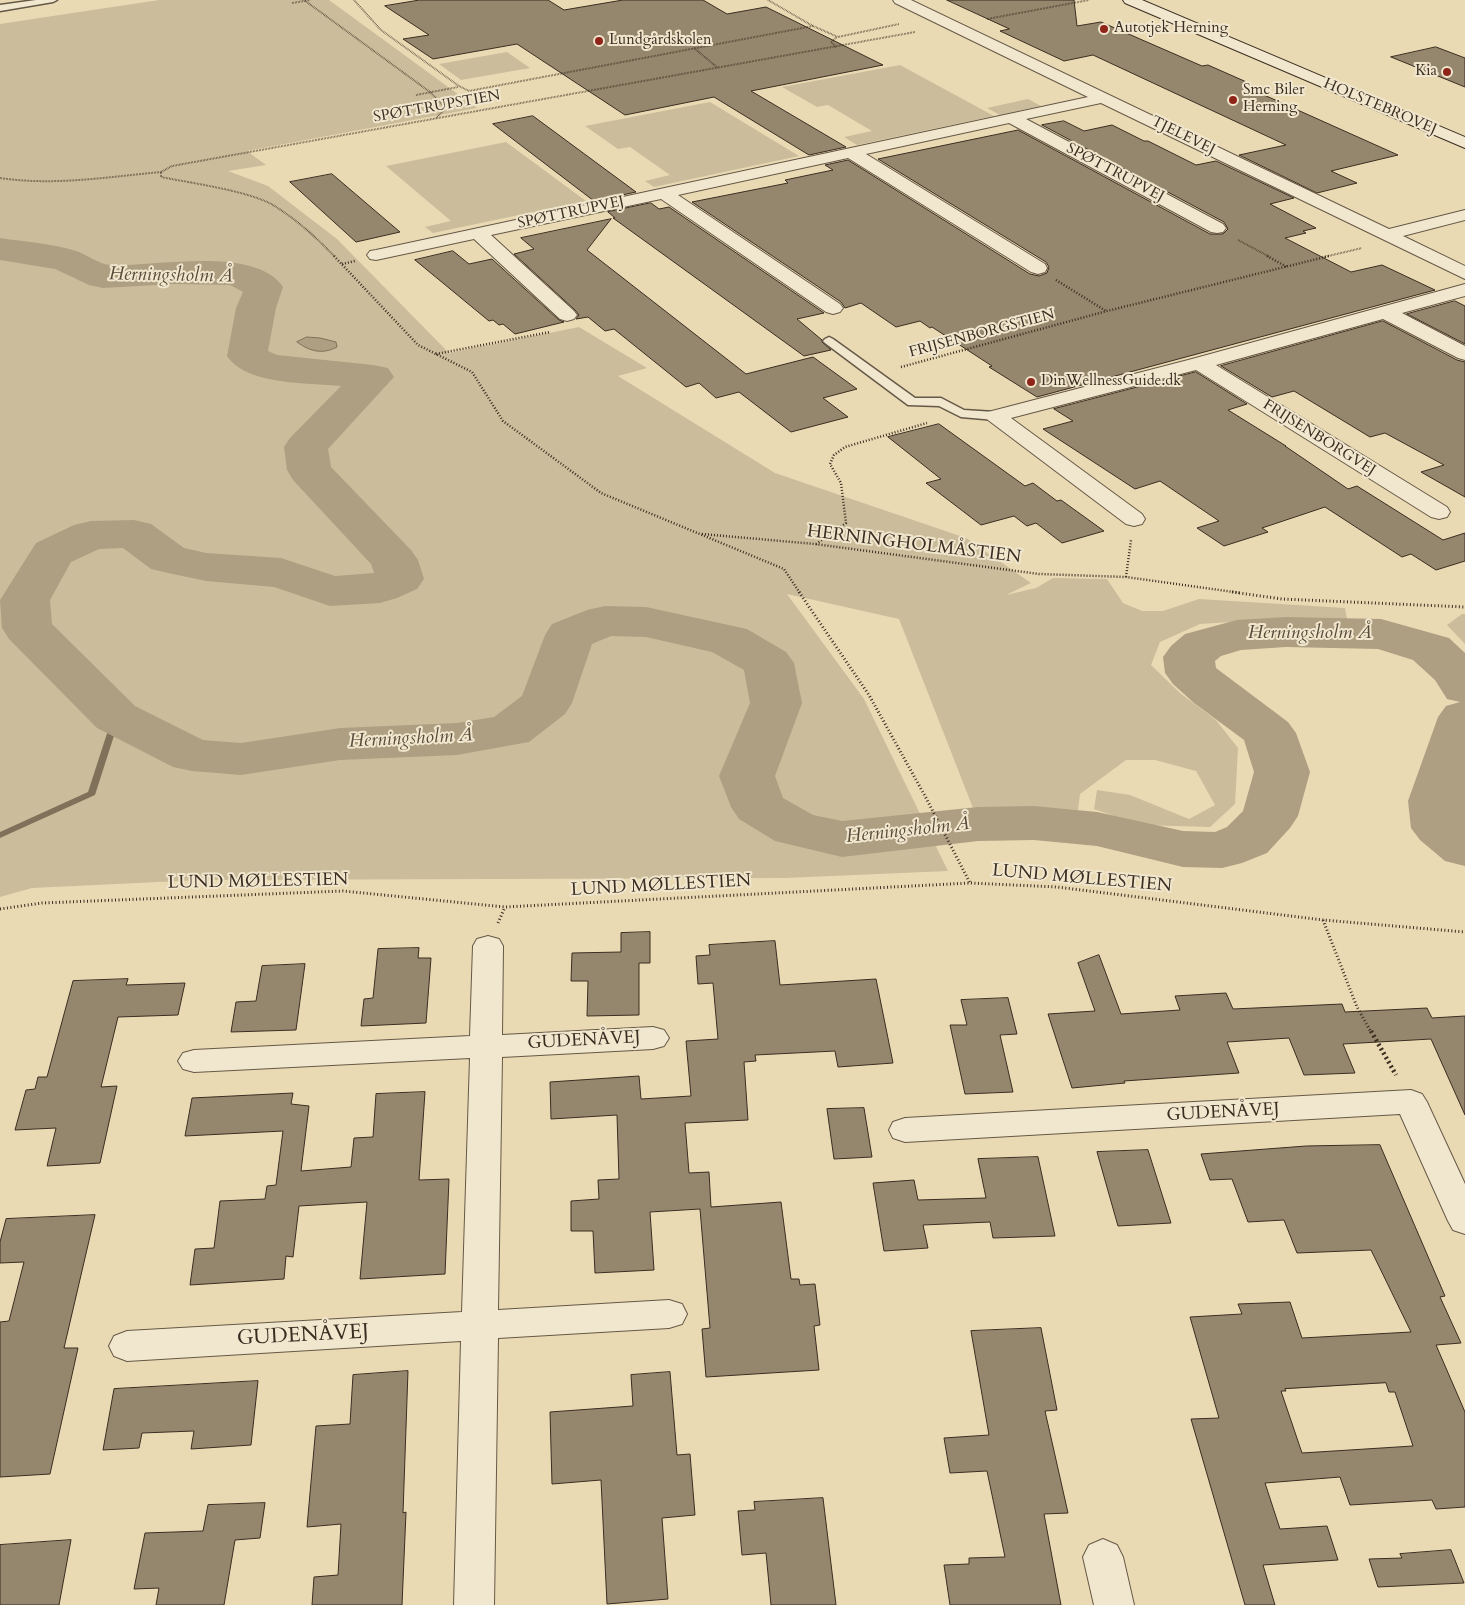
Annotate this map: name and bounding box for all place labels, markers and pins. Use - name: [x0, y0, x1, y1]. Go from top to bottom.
- place label: Autotjek Herning: [1114, 20, 1228, 38]
- marker: Autotjek Herning: [1098, 23, 1110, 35]
- place label: Lundgårdskolen: [609, 32, 711, 50]
- marker: Lundgårdskolen: [593, 35, 605, 47]
- place label: Kia: [1415, 63, 1437, 81]
- marker: Kia: [1441, 66, 1453, 78]
- place label: Smc Biler Herning: [1243, 82, 1305, 117]
- marker: Smc Biler Herning: [1227, 94, 1239, 106]
- place label: DinWellnessGuide.dk: [1041, 373, 1181, 391]
- marker: DinWellnessGuide.dk: [1025, 376, 1037, 388]

